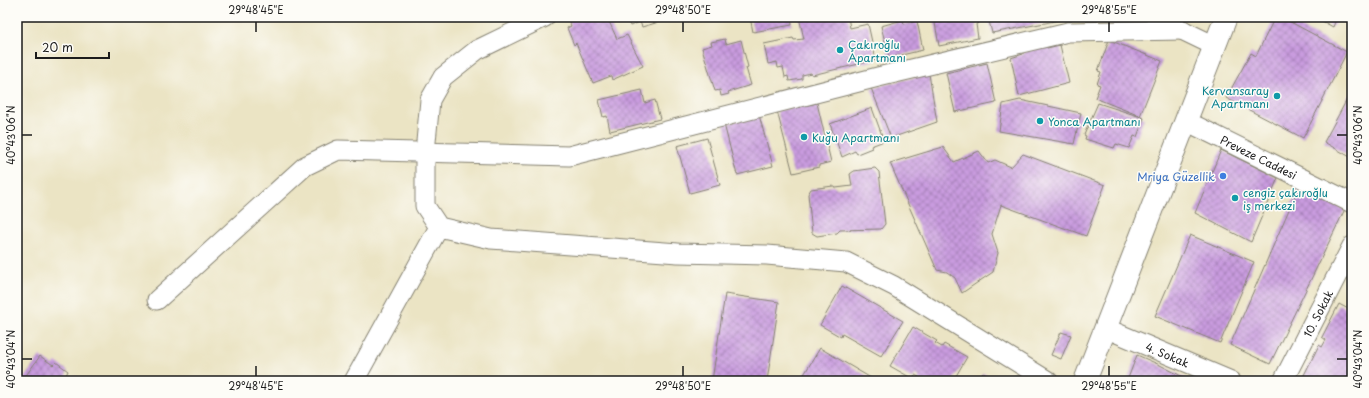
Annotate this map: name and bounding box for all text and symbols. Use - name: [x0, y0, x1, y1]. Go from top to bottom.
- text: 29°48'45"E: [228, 2, 284, 17]
- text: 29°48'50"E: [655, 2, 711, 17]
- text: 29°48'55"E: [1081, 2, 1137, 17]
- scale bar: [36, 34, 109, 60]
- place label: Çakıroğlu Apartmanı: [848, 36, 906, 66]
- text: 20 m: [42, 38, 73, 56]
- marker: Çakıroğlu Apartmanı: [835, 45, 845, 55]
- place label: Kervansaray Apartmanı: [1202, 82, 1269, 112]
- marker: Kervansaray Apartmanı: [1272, 91, 1282, 101]
- text: 40°43'06"N: [3, 105, 18, 165]
- text: 40°43'06"N: [1350, 105, 1365, 165]
- place label: Yonca Apartmanı: [1048, 113, 1141, 130]
- marker: Yonca Apartmanı: [1035, 116, 1045, 126]
- place label: Kuğu Apartmanı: [812, 129, 900, 146]
- street label: Preveze Caddesi: [1217, 131, 1300, 183]
- marker: Kuğu Apartmanı: [799, 132, 809, 142]
- place label: Mriya Güzellik: [1137, 168, 1215, 185]
- marker: Mriya Güzellik: [1218, 171, 1228, 181]
- place label: cengiz çakıroğlu iş merkezi: [1243, 184, 1328, 214]
- marker: cengiz çakıroğlu iş merkezi: [1230, 193, 1240, 203]
- street label: 10. Sokak: [1298, 286, 1337, 340]
- text: 40°43'04"N: [3, 329, 18, 388]
- text: 40°43'04"N: [1350, 329, 1365, 388]
- street label: 4. Sokak: [1143, 338, 1193, 371]
- text: 29°48'45"E: [228, 378, 284, 393]
- text: 29°48'50"E: [655, 378, 711, 393]
- text: 29°48'55"E: [1081, 378, 1137, 393]

